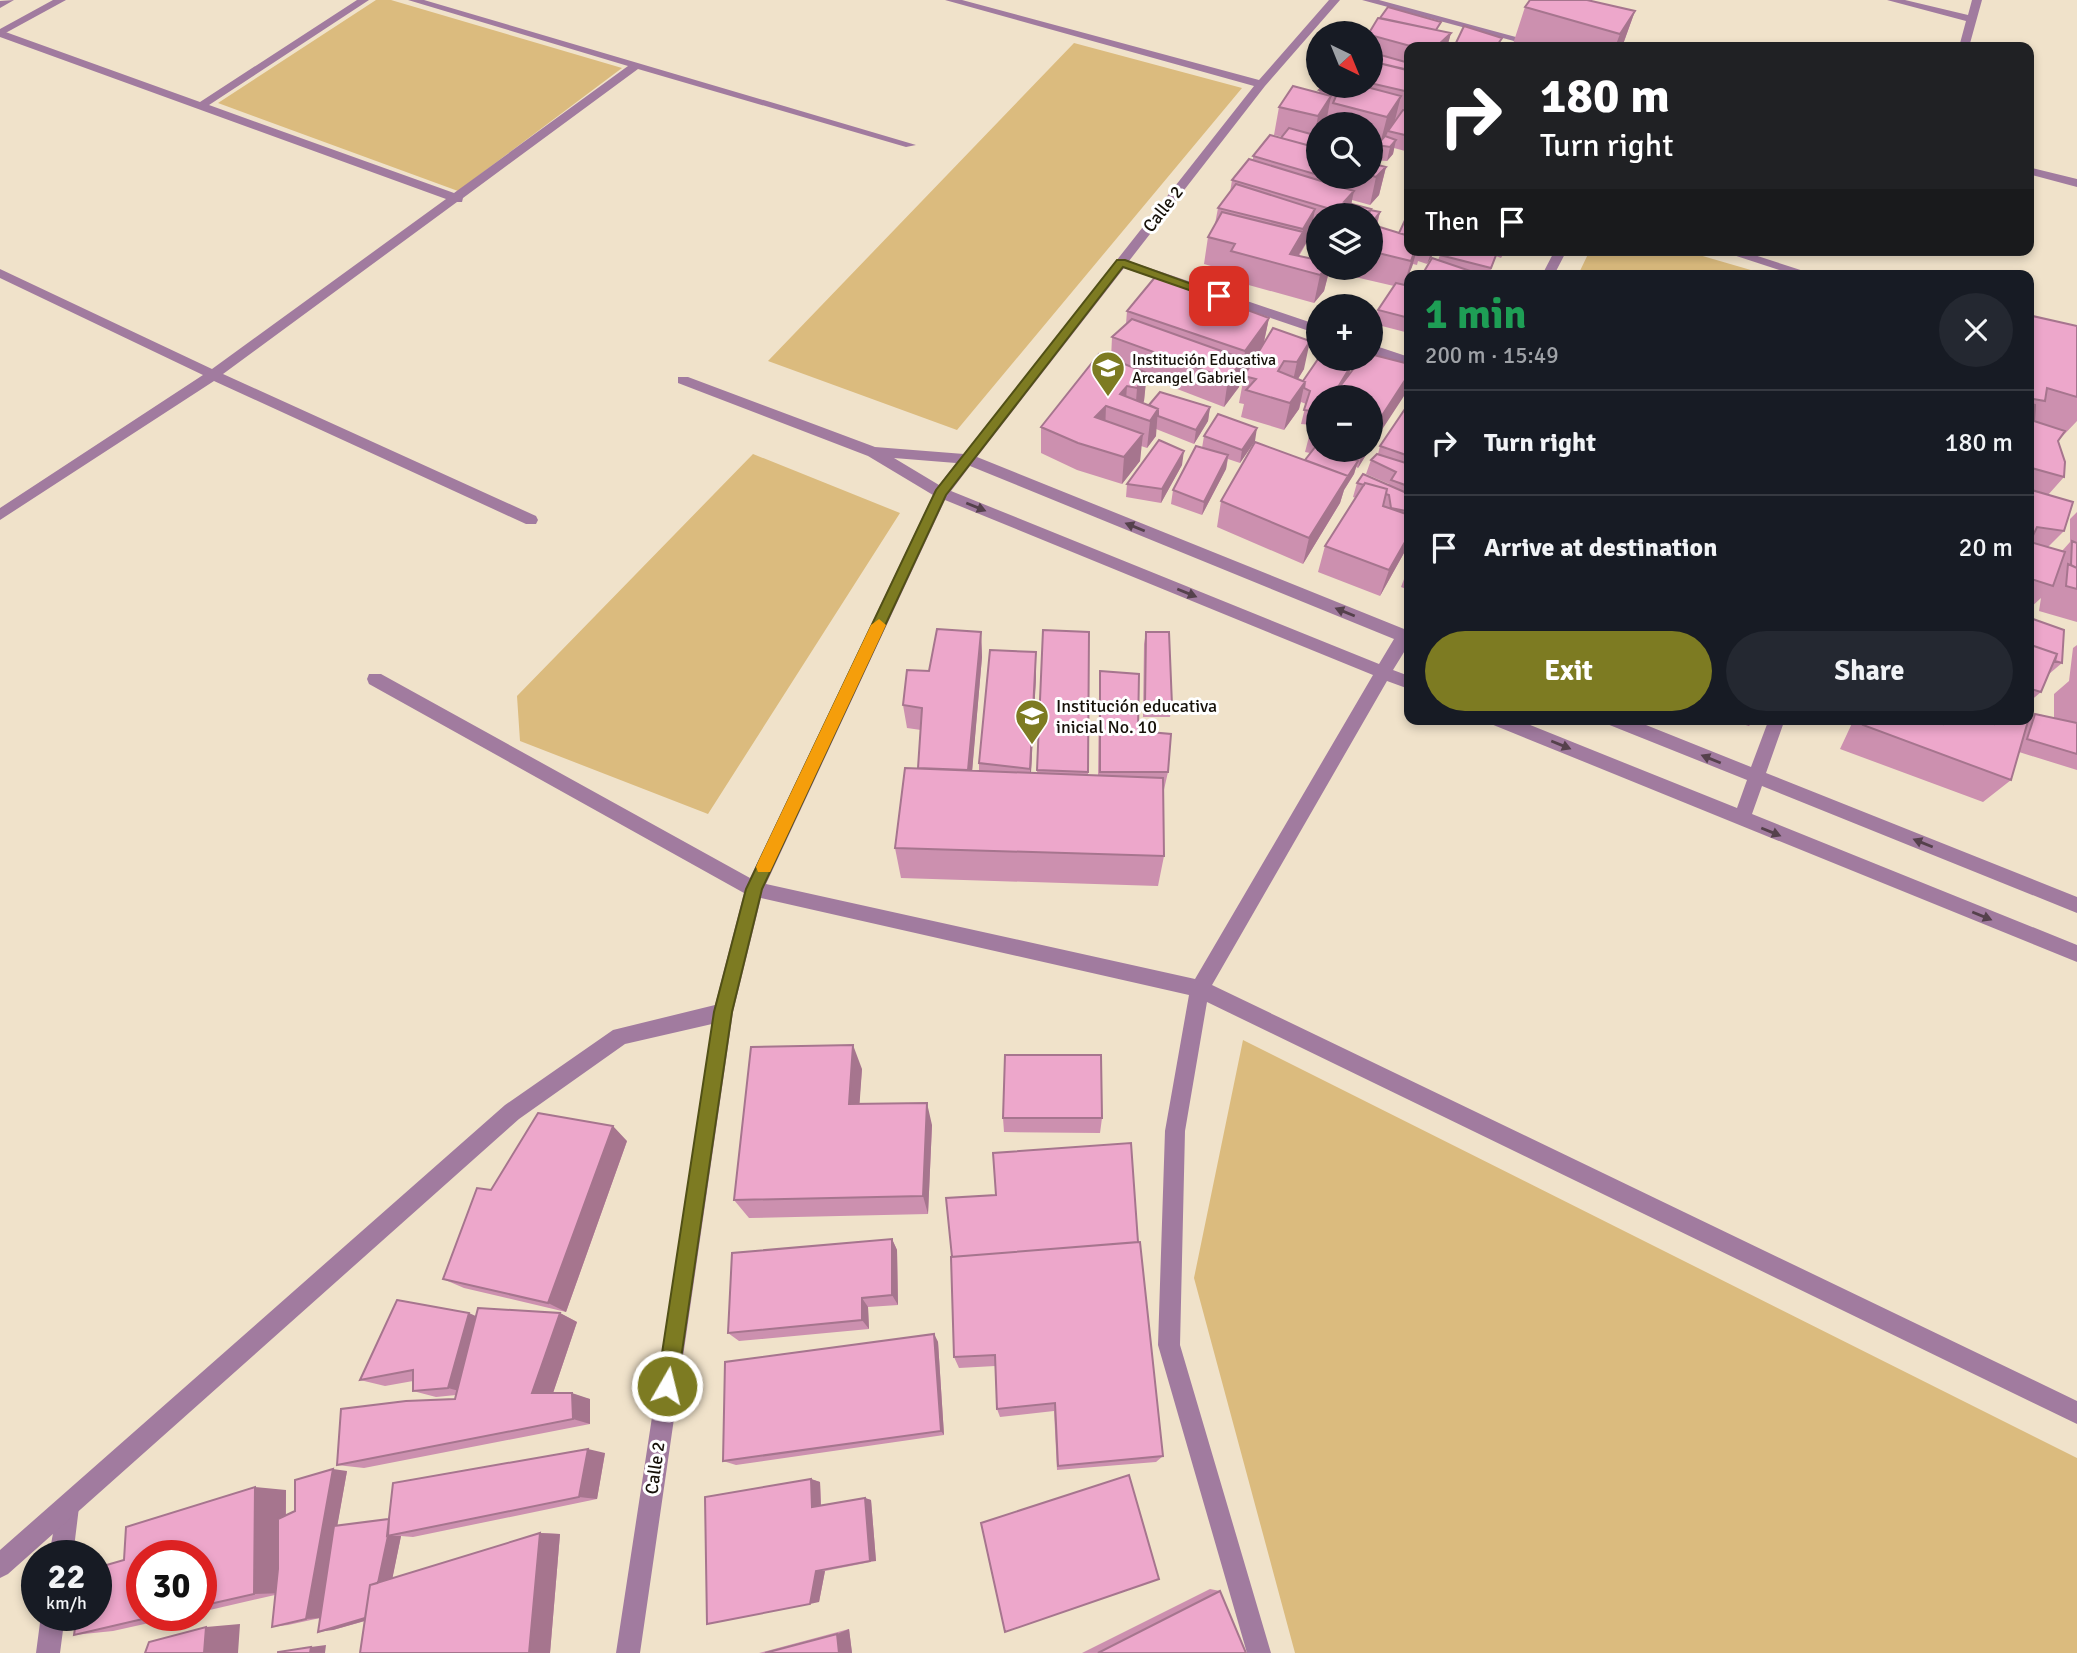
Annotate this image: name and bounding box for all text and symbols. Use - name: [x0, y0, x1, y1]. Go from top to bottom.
- north arrow: [1306, 21, 1382, 98]
- map controls: [1306, 21, 1383, 462]
- text: 180 m: [1540, 66, 1670, 126]
- icon: right: [1425, 70, 1516, 161]
- button: search: [1306, 112, 1383, 189]
- text: Turn right: [1540, 126, 1673, 165]
- street label: Calle 2: [1138, 181, 1188, 237]
- button: layers: [1306, 203, 1383, 280]
- icon: arrive: [1493, 203, 1531, 241]
- text: Then: [1425, 206, 1479, 238]
- pin: [1189, 266, 1249, 326]
- icon: arrive: [1200, 277, 1238, 315]
- text: 1 min: [1425, 289, 1526, 340]
- button: close: [1939, 293, 2013, 367]
- button: +: [1306, 294, 1383, 371]
- text: 200 m · 15:49: [1425, 341, 1559, 370]
- school or university icon: Institución Educativa Arcangel Gabriel: [1089, 349, 1127, 398]
- place label: Institución Educativa Arcangel Gabriel: [1132, 350, 1276, 388]
- button: −: [1306, 385, 1383, 462]
- icon: right: [1425, 424, 1463, 462]
- text: Turn right: [1484, 427, 1596, 459]
- text: 180 m: [1944, 427, 2013, 459]
- one-way arrow: [966, 502, 987, 513]
- one-way arrow: [1124, 521, 1145, 532]
- icon: arrive: [1425, 529, 1463, 567]
- text: Arrive at destination: [1484, 532, 1717, 564]
- text: 20 m: [1958, 532, 2013, 564]
- one-way arrow: [1177, 587, 1198, 598]
- one-way arrow: [1335, 607, 1356, 618]
- button: Exit: [1425, 631, 1712, 711]
- button: Share: [1726, 631, 2013, 711]
- place label: Institución educativa inicial No. 10: [1056, 695, 1217, 738]
- school or university icon: Institución educativa inicial No. 10: [1013, 697, 1051, 746]
- one-way arrow: [1550, 740, 1571, 751]
- one-way arrow: [1701, 753, 1722, 764]
- one-way arrow: [1761, 826, 1782, 837]
- one-way arrow: [1912, 838, 1933, 849]
- one-way arrow: [1972, 911, 1993, 922]
- position arrow: [630, 1349, 704, 1423]
- street label: Calle 2: [640, 1440, 670, 1496]
- speed limit sign: 30: [126, 1540, 217, 1631]
- text: 22: [48, 1555, 85, 1598]
- text: km/h: [46, 1592, 87, 1614]

